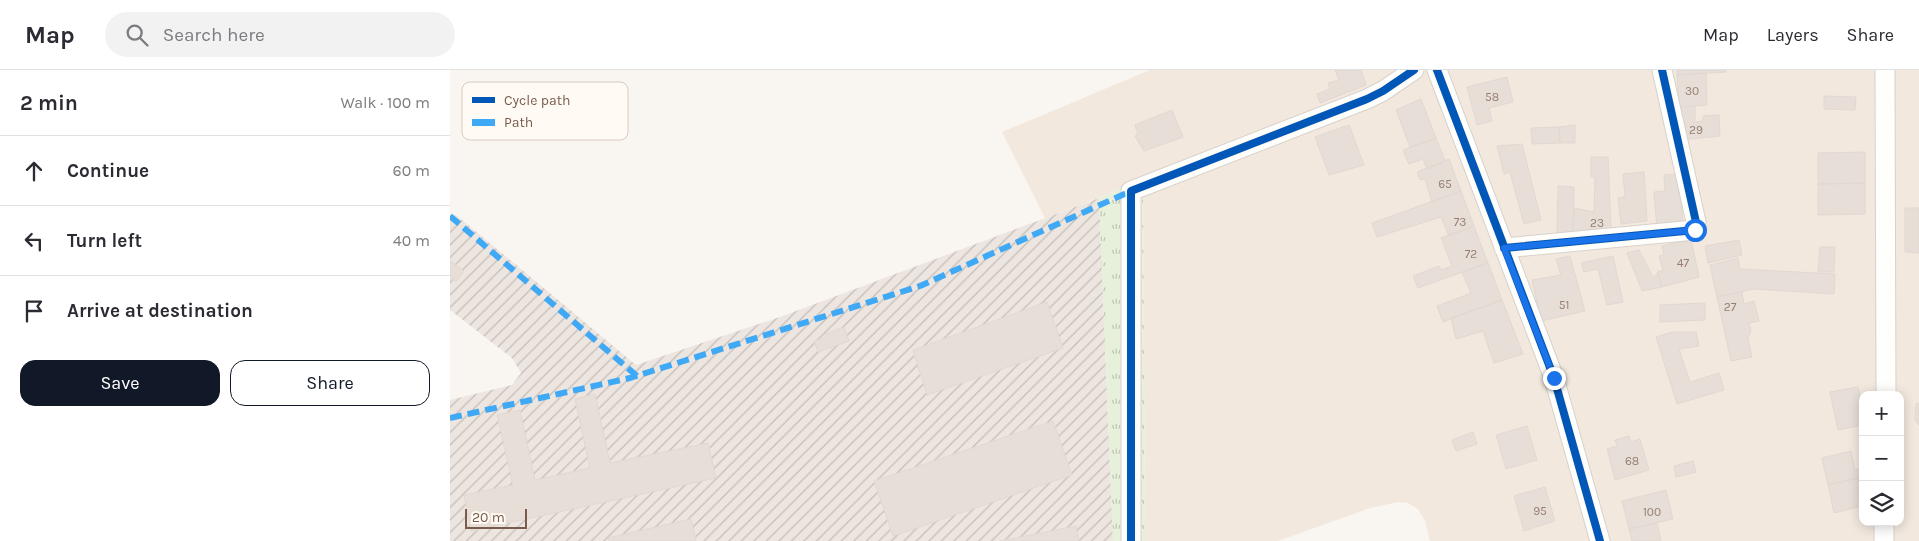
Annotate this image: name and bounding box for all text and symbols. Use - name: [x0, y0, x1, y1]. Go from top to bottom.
- search box: [105, 12, 455, 57]
- text: Map: [25, 21, 75, 49]
- icon: search: [123, 21, 151, 49]
- text: Search here: [163, 24, 265, 46]
- text: Map: [1703, 24, 1739, 46]
- text: Layers: [1767, 24, 1819, 46]
- text: Share: [1847, 24, 1894, 46]
- legend: [462, 82, 628, 140]
- house number: 30: [1685, 84, 1699, 98]
- house number: 58: [1485, 90, 1499, 104]
- text: 2 min: [20, 91, 78, 115]
- text: Cycle path: [504, 92, 570, 109]
- text: Walk · 100 m: [340, 93, 430, 112]
- text: Path: [504, 114, 533, 131]
- house number: 29: [1689, 123, 1703, 137]
- icon: ahead: [20, 157, 48, 185]
- text: Continue: [67, 160, 149, 182]
- text: 60 m: [393, 161, 430, 180]
- house number: 65: [1438, 177, 1452, 191]
- house number: 73: [1454, 215, 1466, 229]
- house number: 23: [1590, 216, 1604, 230]
- route start: [1684, 219, 1707, 242]
- icon: left: [20, 227, 48, 255]
- text: Turn left: [67, 230, 142, 252]
- text: 40 m: [393, 231, 430, 250]
- house number: 72: [1465, 247, 1477, 261]
- house number: 47: [1677, 256, 1690, 270]
- icon: arrive: [20, 297, 48, 325]
- house number: 51: [1559, 298, 1569, 312]
- text: Arrive at destination: [67, 300, 253, 322]
- house number: 27: [1724, 300, 1737, 314]
- button: Save: [20, 360, 220, 406]
- button: Share: [230, 360, 430, 406]
- route end: [1543, 367, 1566, 390]
- map controls: [1859, 391, 1904, 526]
- button: +: [1859, 391, 1904, 436]
- button: −: [1859, 436, 1904, 481]
- house number: 68: [1625, 454, 1639, 468]
- button: layers: [1859, 481, 1904, 526]
- house number: 95: [1533, 504, 1547, 518]
- house number: 100: [1643, 505, 1661, 519]
- scale bar: [465, 506, 528, 529]
- text: 20 m: [472, 509, 505, 526]

